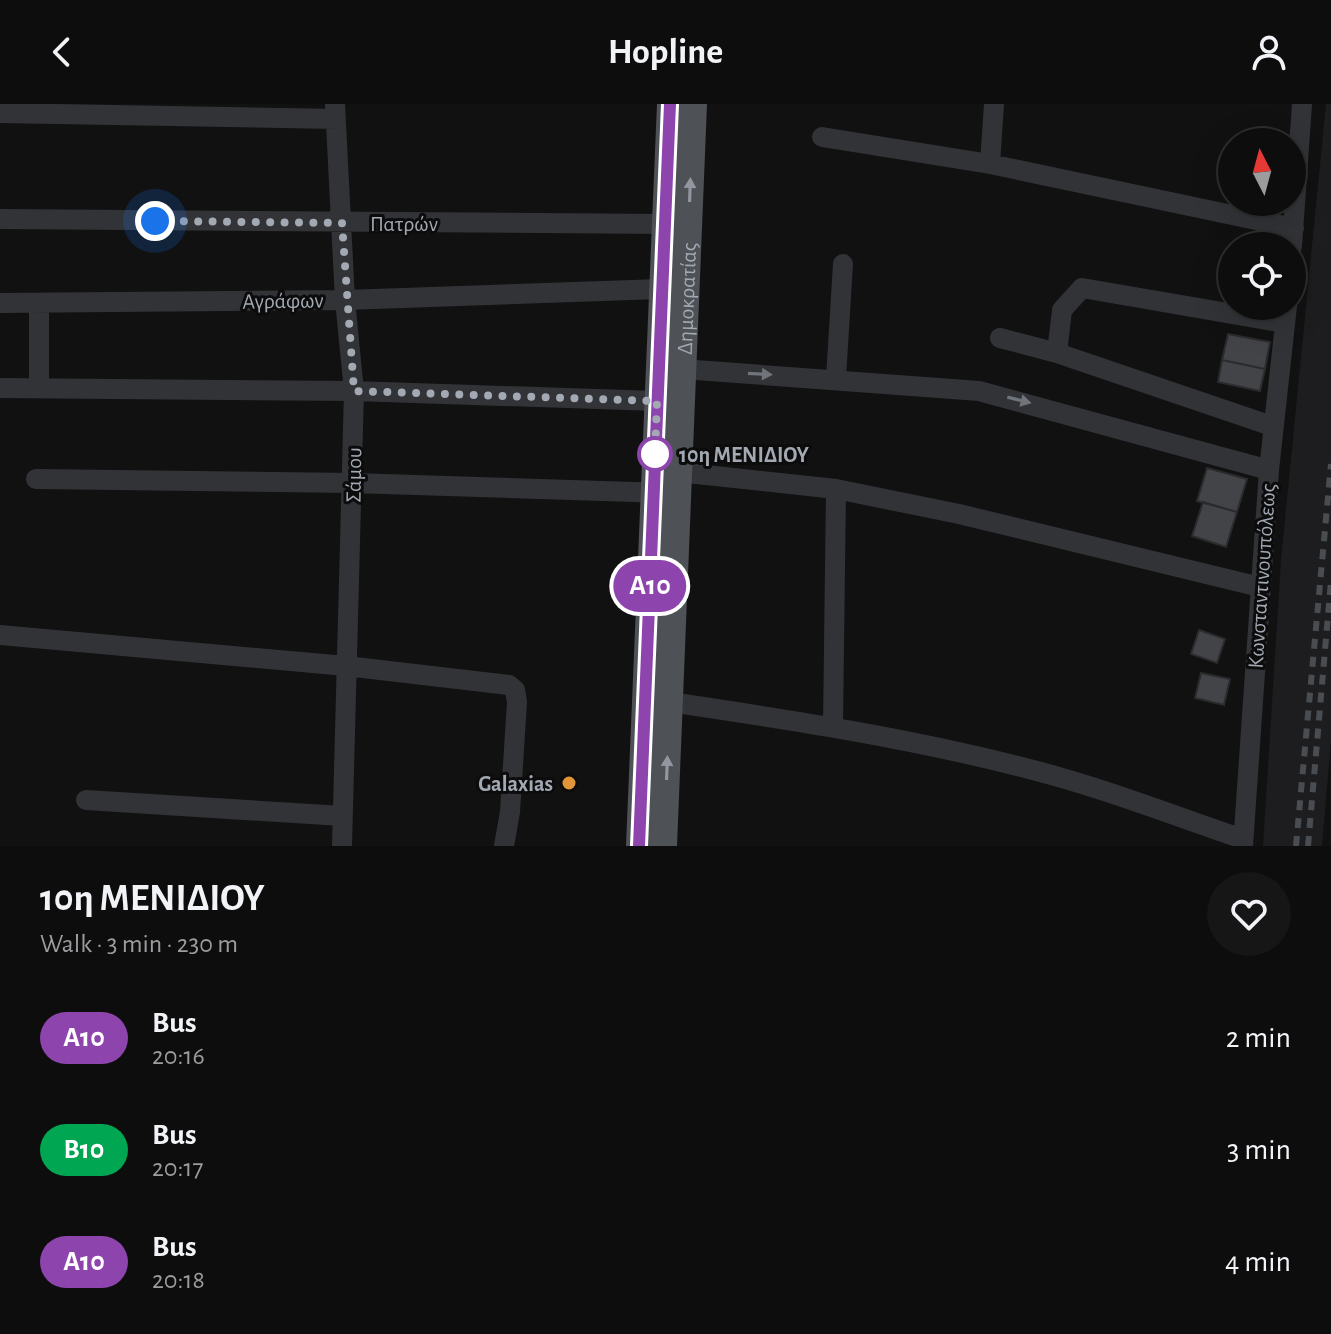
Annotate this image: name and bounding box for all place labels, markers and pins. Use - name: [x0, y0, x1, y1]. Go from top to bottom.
- marker: 10η ΜΕΝΙΔΙΟΥ: [638, 437, 672, 471]
- place label: 10η ΜΕΝΙΔΙΟΥ: [679, 444, 810, 466]
- place label: Galaxias: [478, 773, 553, 795]
- marker: Galaxias: [560, 774, 578, 792]

